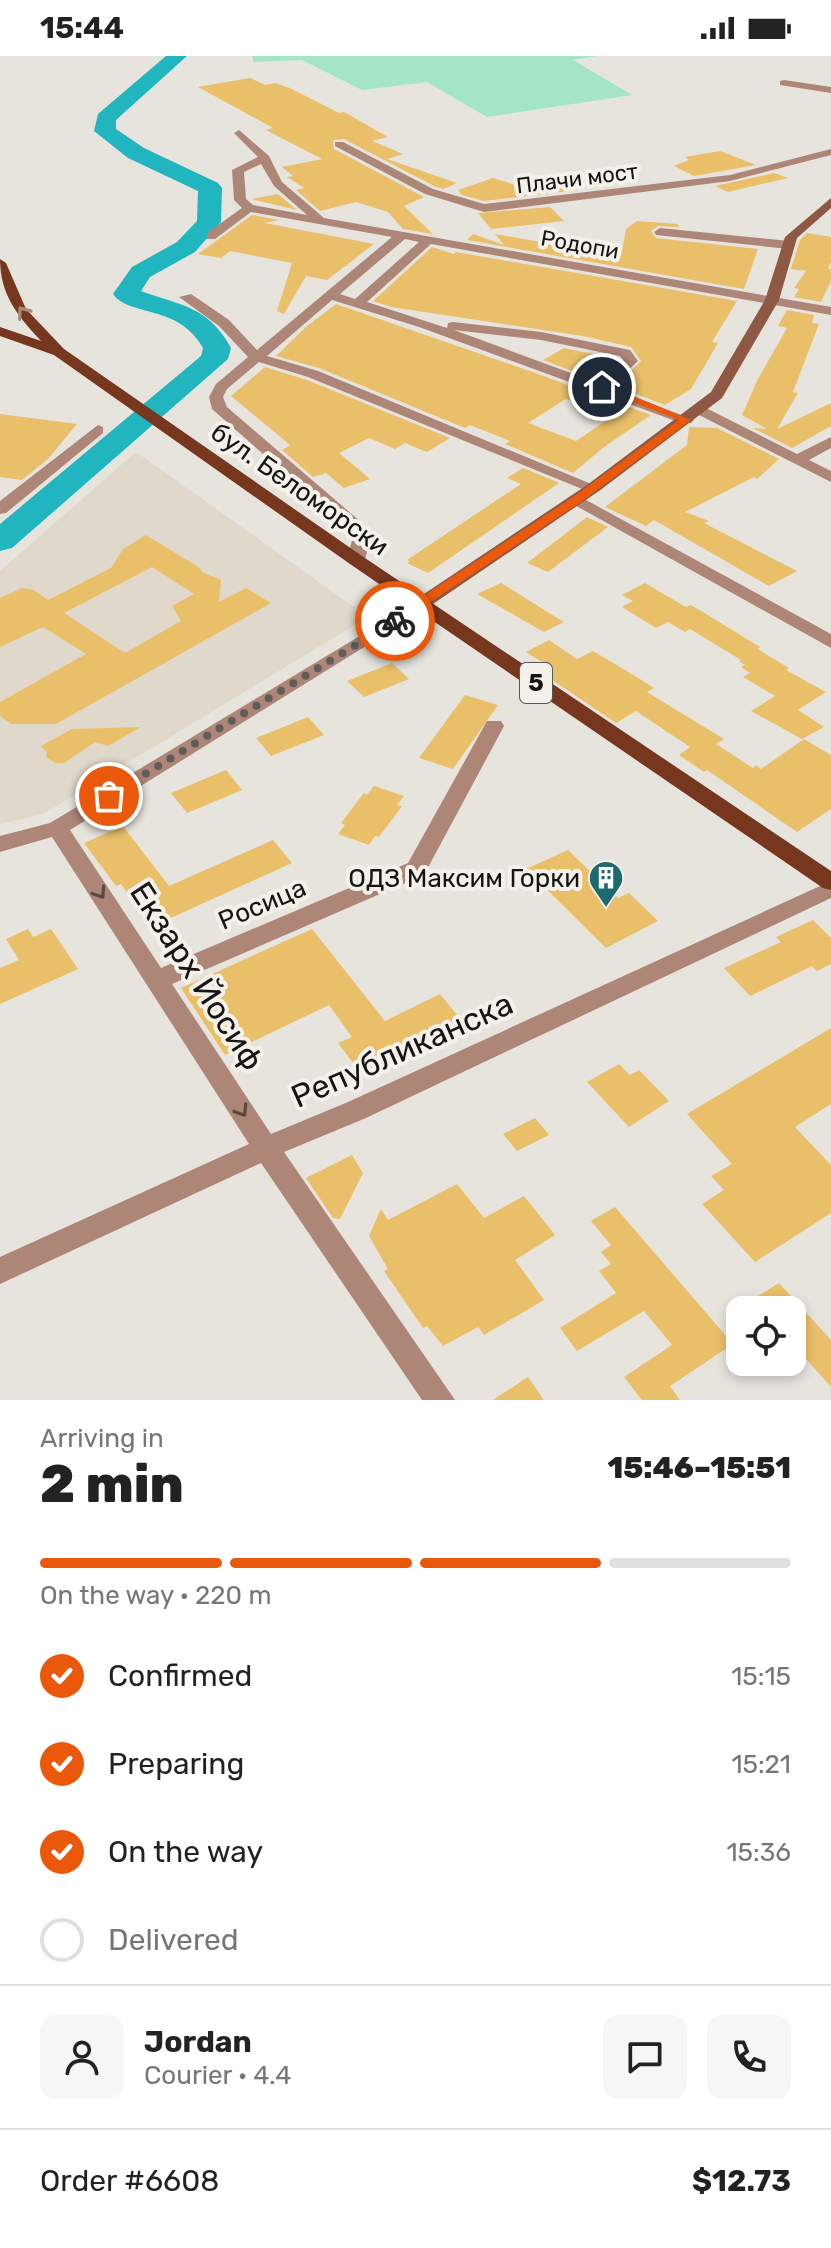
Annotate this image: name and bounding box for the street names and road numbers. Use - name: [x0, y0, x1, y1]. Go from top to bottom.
- street label: Плачи мост: [515, 158, 640, 199]
- street label: Родопи: [539, 224, 621, 265]
- street label: бул. Беломорски: [205, 417, 395, 562]
- road number: 5: [520, 663, 552, 703]
- street label: Росица: [214, 872, 311, 937]
- street label: Екзарх Йосиф: [122, 875, 272, 1077]
- street label: Републиканска: [285, 984, 519, 1116]

